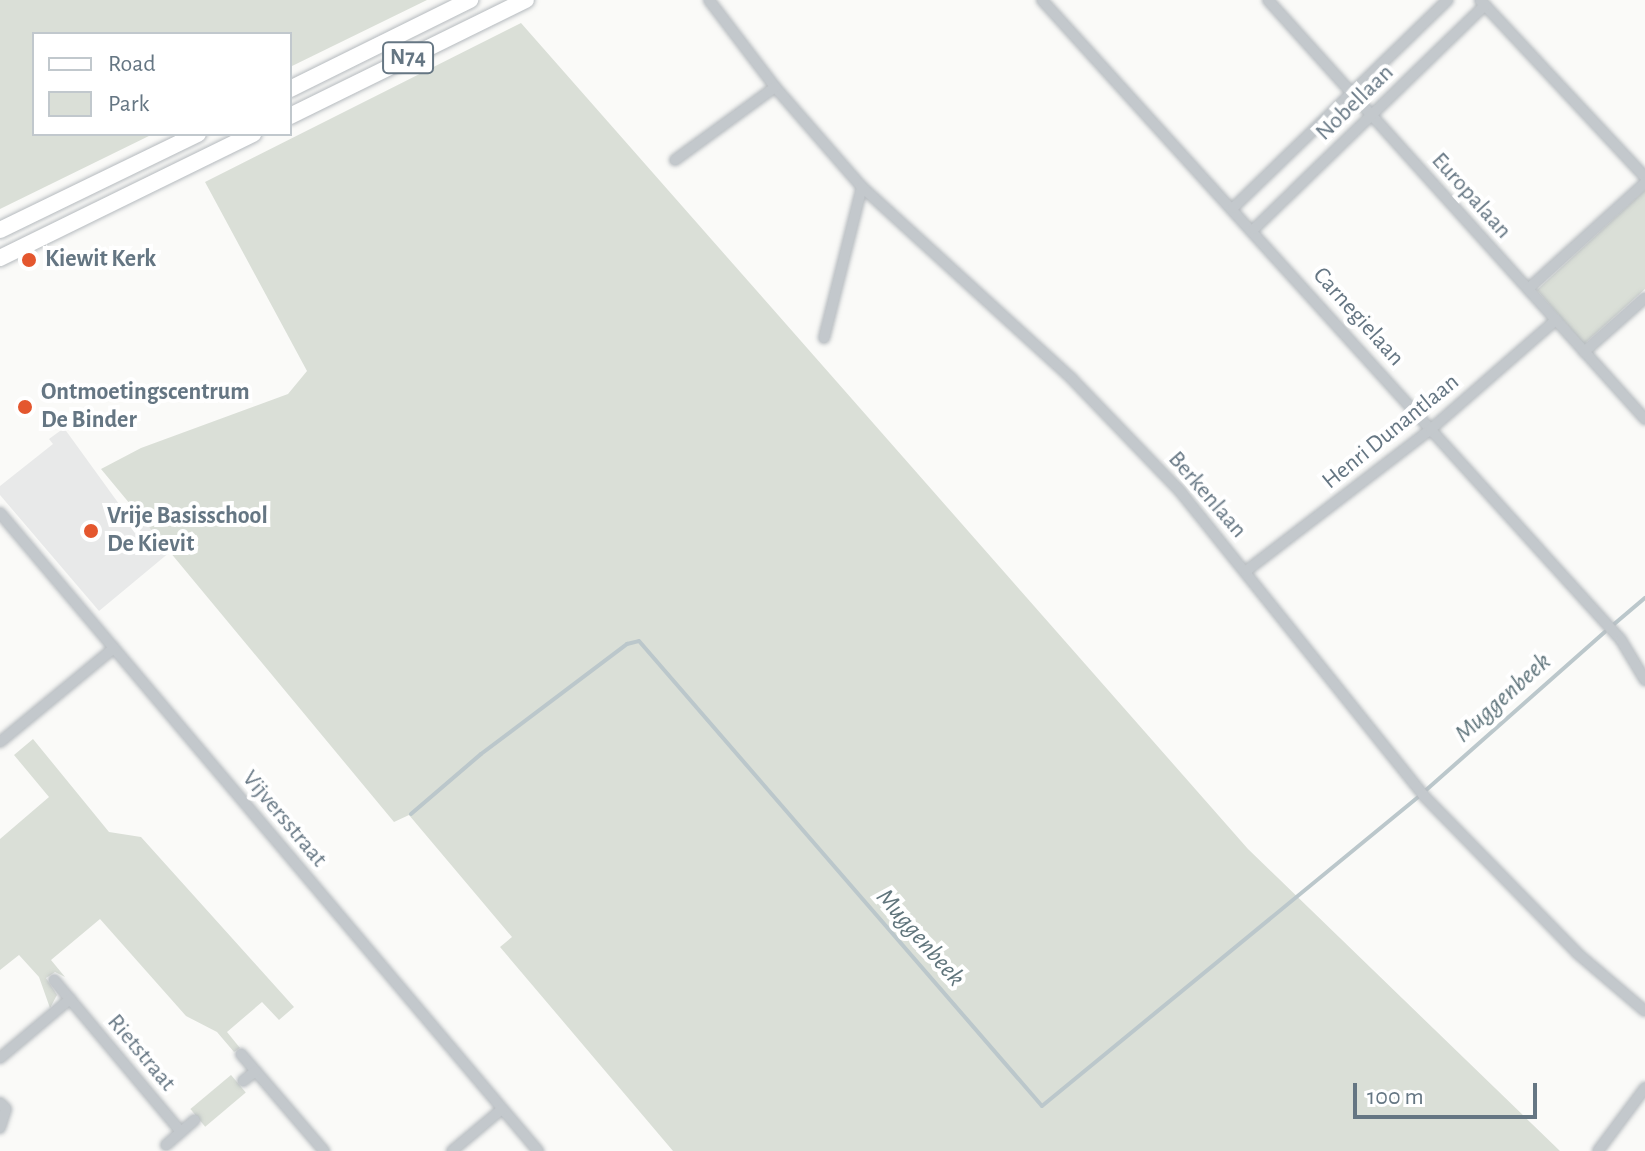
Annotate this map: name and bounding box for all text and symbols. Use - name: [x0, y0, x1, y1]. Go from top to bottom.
- legend: [32, 32, 292, 136]
- road number: N74: [382, 40, 434, 76]
- text: Road: [108, 52, 156, 76]
- street label: Nobellaan: [1310, 59, 1400, 147]
- text: Park: [108, 92, 149, 116]
- street label: Europalaan: [1425, 147, 1517, 245]
- place label: Kiewit Kerk: [45, 246, 156, 274]
- marker: Kiewit Kerk: [20, 251, 38, 269]
- street label: Carnegielaan: [1306, 262, 1410, 372]
- street label: Henri Dunantlaan: [1317, 368, 1465, 496]
- place label: Ontmoetingscentrum De Binder: [41, 379, 250, 435]
- marker: Ontmoetingscentrum De Binder: [16, 398, 34, 416]
- street label: Berkenlaan: [1161, 446, 1253, 544]
- place label: Vrije Basisschool De Kievit: [107, 503, 268, 559]
- marker: Vrije Basisschool De Kievit: [82, 522, 100, 540]
- water label: Muggenbeek: [1448, 646, 1558, 750]
- street label: Vijversstraat: [235, 765, 333, 873]
- water label: Muggenbeek: [869, 883, 971, 993]
- street label: Rietstraat: [100, 1009, 182, 1097]
- scale bar: [1357, 1067, 1541, 1117]
- text: 100 m: [1367, 1085, 1424, 1109]

